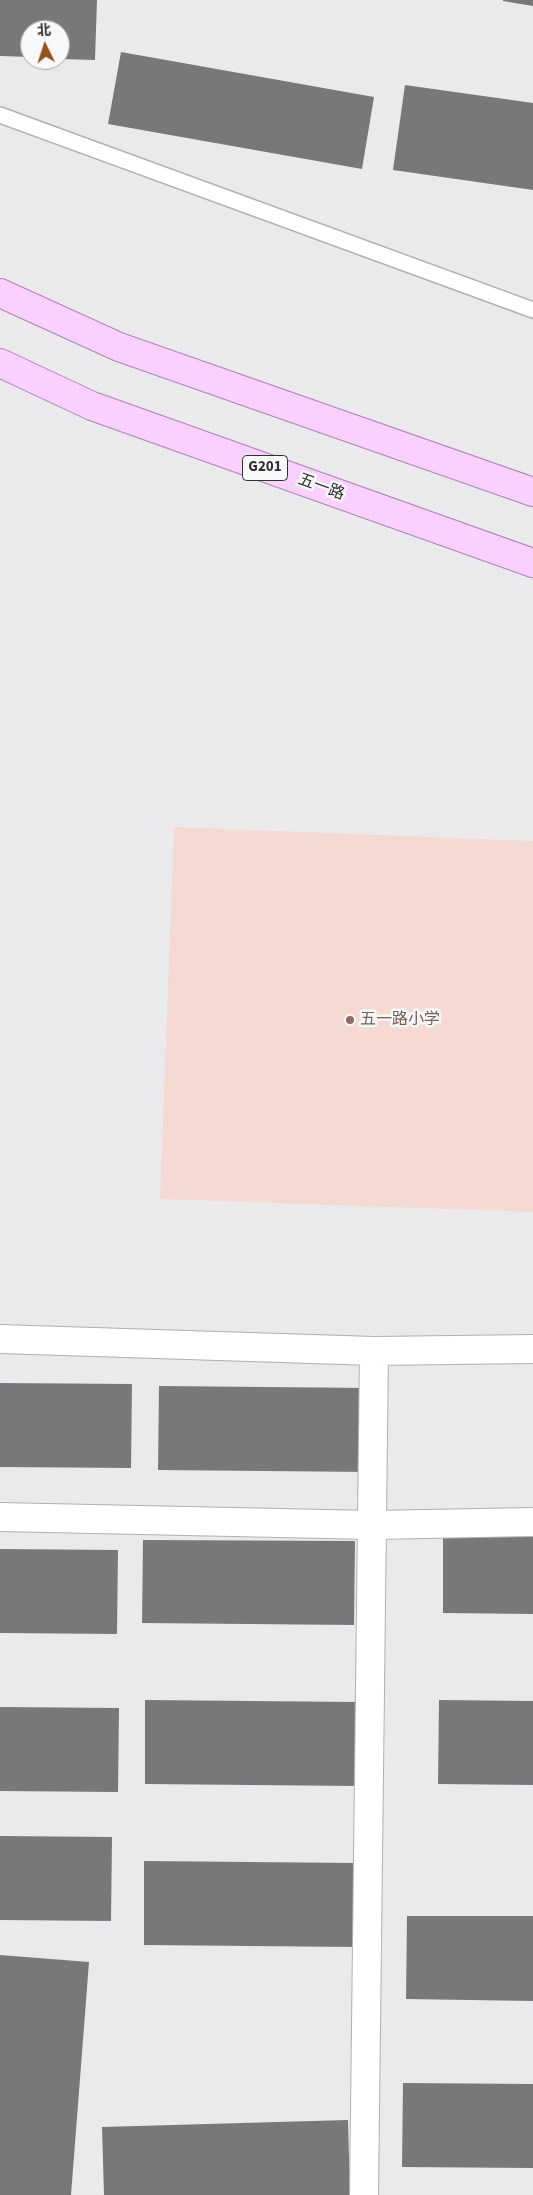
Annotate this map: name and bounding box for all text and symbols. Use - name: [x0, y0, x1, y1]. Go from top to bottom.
- north arrow: [20, 20, 70, 70]
- text: 北: [36, 21, 52, 41]
- road number: G201: [242, 456, 288, 480]
- street label: 五一路: [295, 471, 347, 505]
- place label: 五一路小学: [360, 1010, 440, 1030]
- marker: 五一路小学: [344, 1014, 356, 1026]

